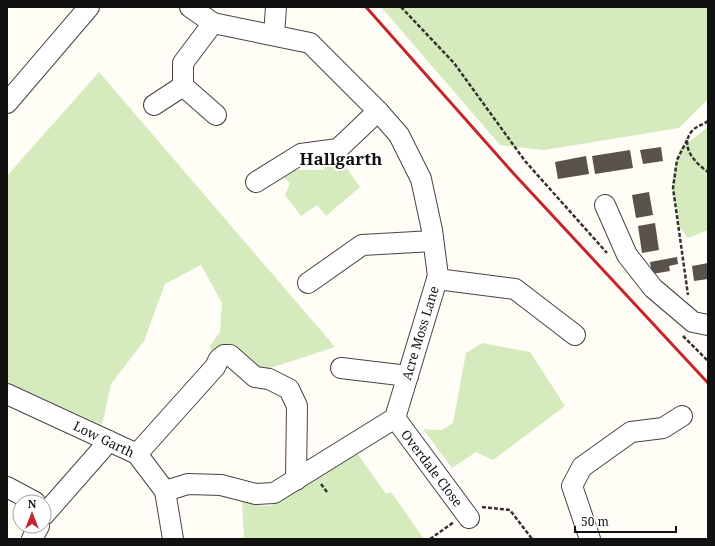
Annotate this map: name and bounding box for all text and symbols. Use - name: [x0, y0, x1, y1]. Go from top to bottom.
- district label: Hallgarth: [300, 147, 382, 170]
- street label: Acre Moss Lane: [397, 284, 443, 382]
- street label: Low Garth: [71, 416, 137, 462]
- street label: Overdale Close: [397, 426, 467, 510]
- north arrow: [12, 494, 52, 534]
- text: N: [28, 496, 37, 511]
- scale bar: [575, 508, 676, 534]
- text: 50 m: [581, 513, 609, 530]

